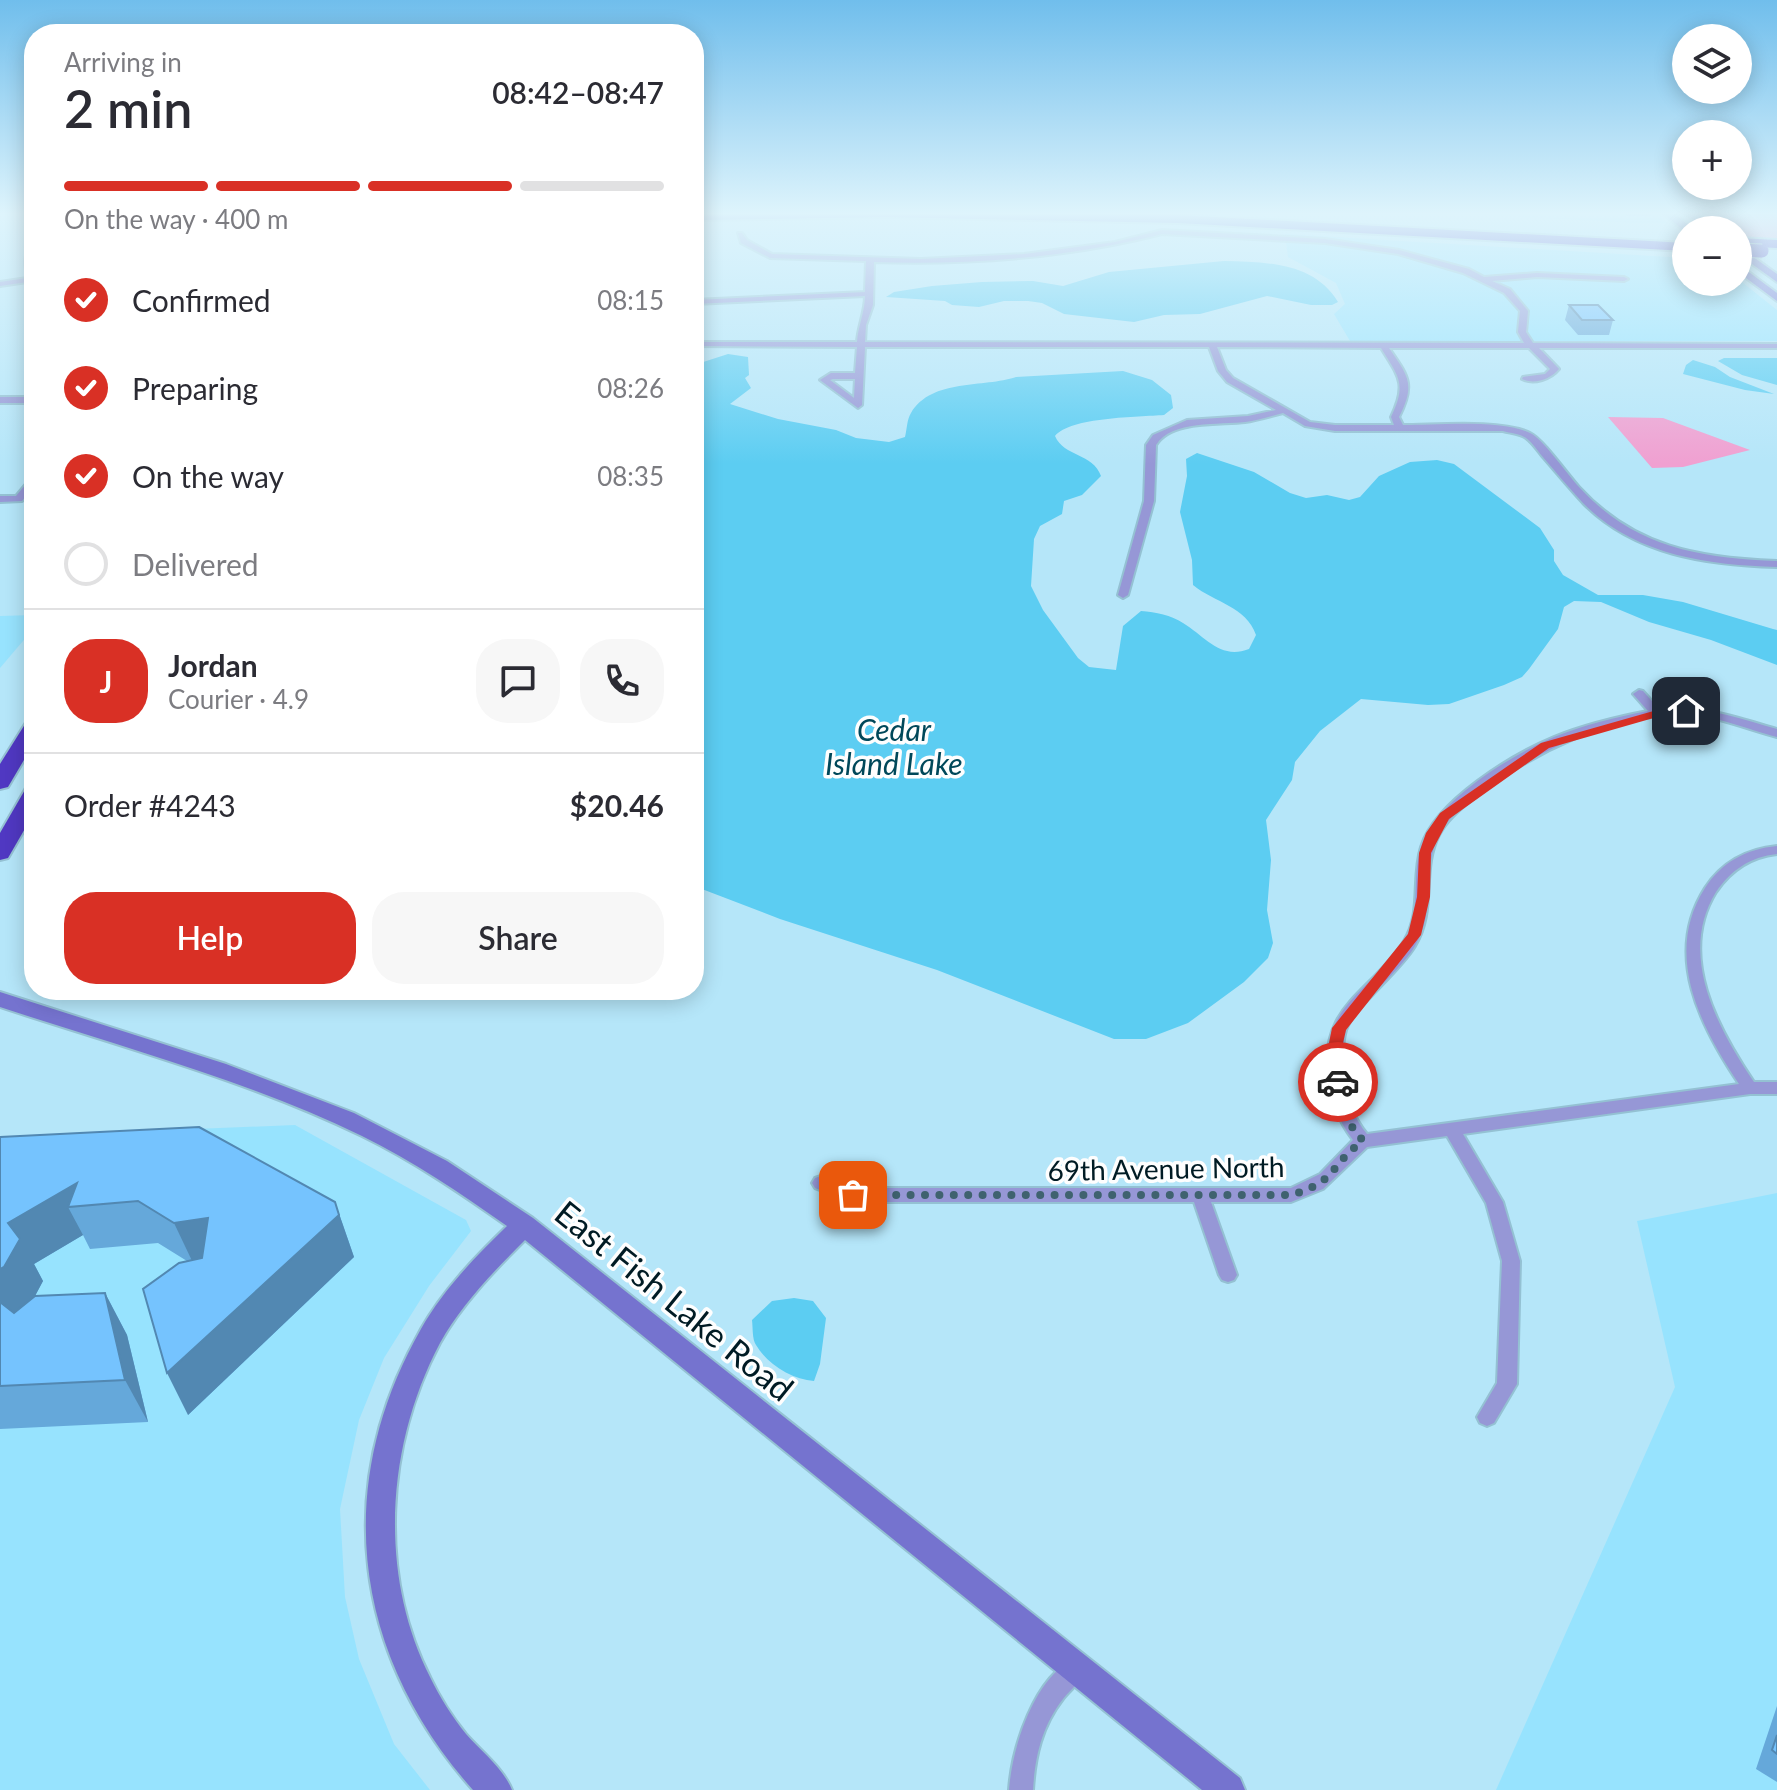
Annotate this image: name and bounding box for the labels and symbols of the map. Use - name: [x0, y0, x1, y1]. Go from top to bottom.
- pin: [1652, 677, 1720, 745]
- water label: Cedar Island Lake: [825, 711, 963, 781]
- courier: [1298, 1042, 1378, 1122]
- street label: 69th Avenue North: [1047, 1149, 1285, 1187]
- pin: [819, 1161, 887, 1229]
- street label: East Fish Lake Road: [548, 1191, 802, 1409]

